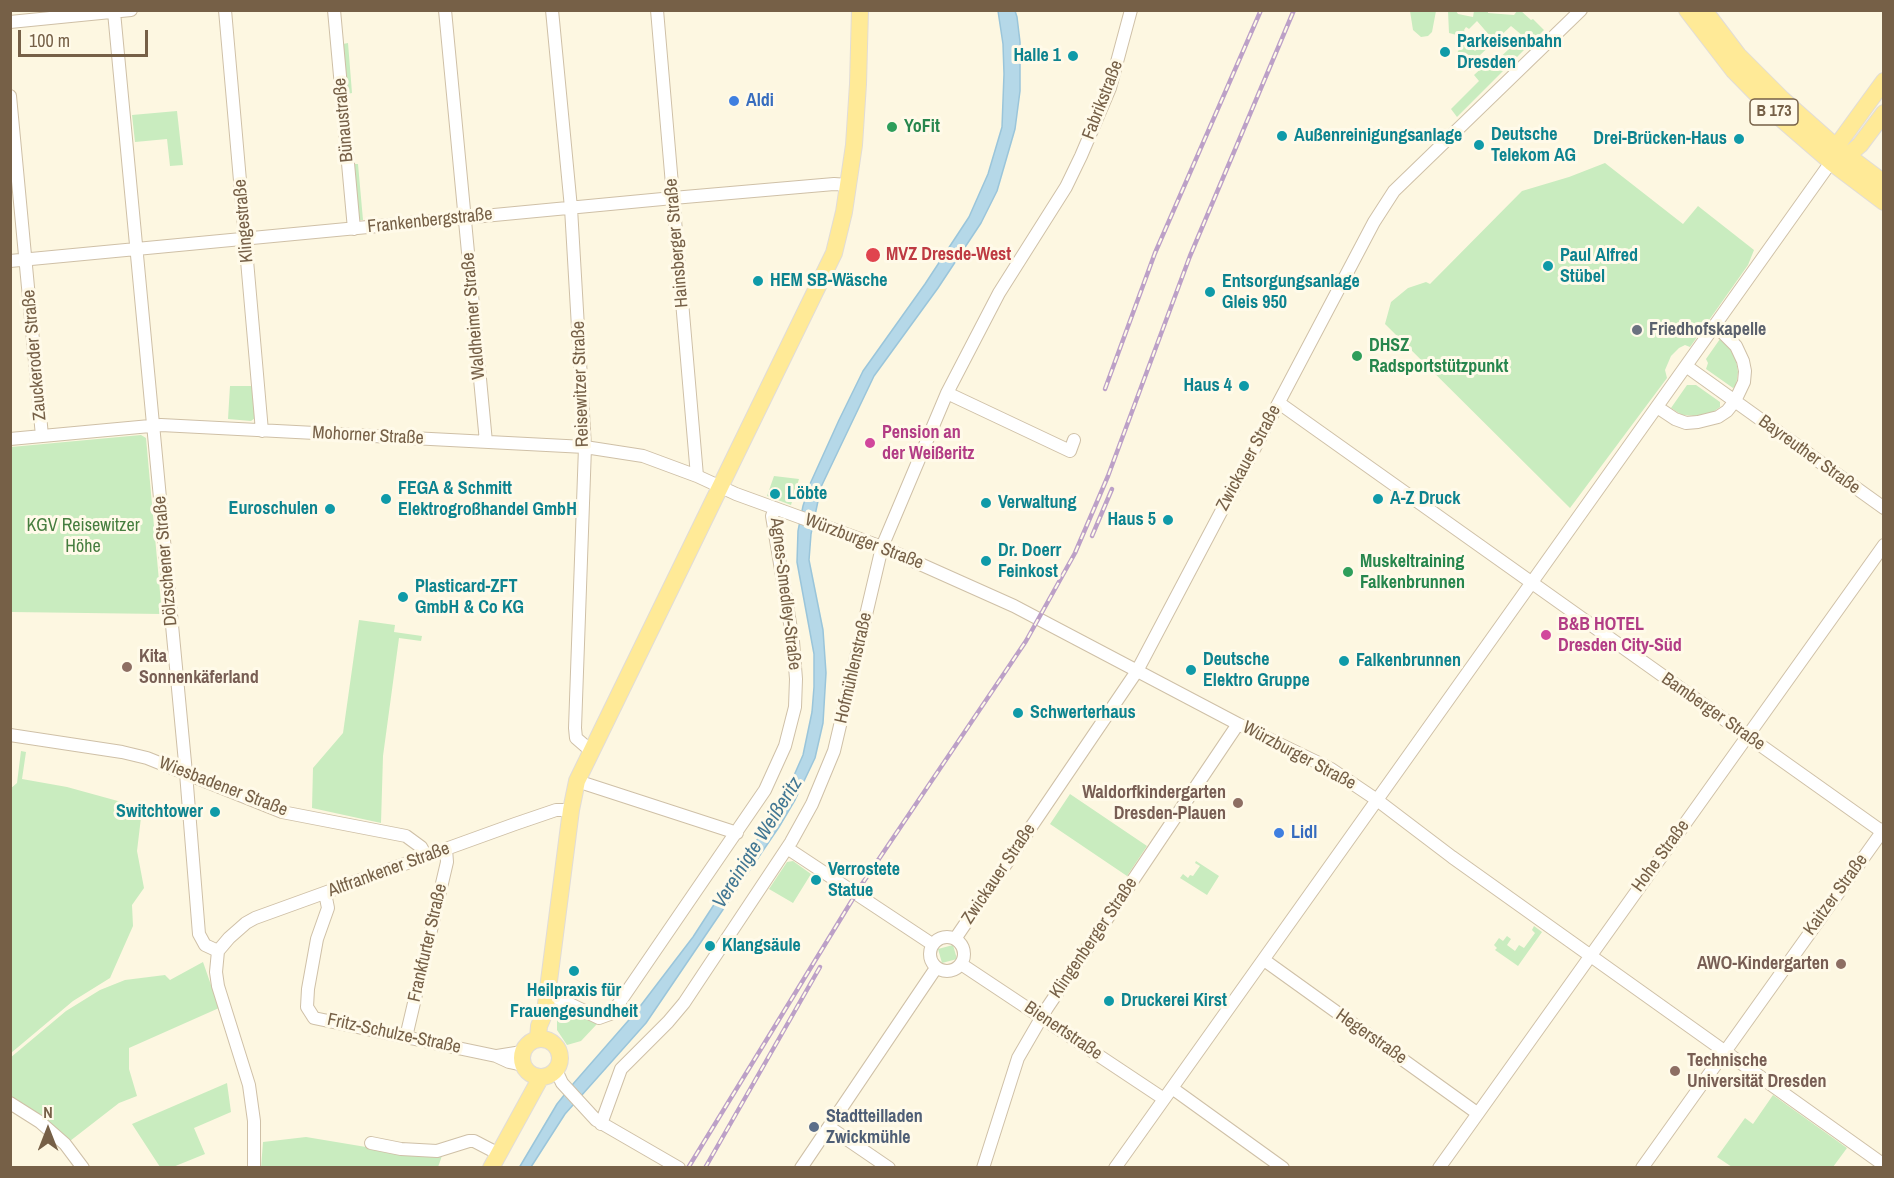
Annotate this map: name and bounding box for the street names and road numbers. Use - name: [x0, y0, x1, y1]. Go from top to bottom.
- street label: Fabrikstraße: [1078, 57, 1128, 143]
- street label: Bünaustraße: [330, 77, 358, 163]
- road number: B 173: [1750, 99, 1798, 125]
- street label: Hainsberger Straße: [661, 177, 693, 309]
- street label: Klingestraße: [230, 178, 258, 264]
- street label: Frankenbergstraße: [366, 204, 494, 238]
- street label: Waldheimer Straße: [458, 252, 490, 380]
- street label: Zauckeroder Straße: [19, 289, 51, 421]
- street label: Reisewitzer Straße: [568, 320, 594, 448]
- street label: Zwickauer Straße: [1212, 402, 1286, 514]
- street label: Bayreuther Straße: [1754, 411, 1864, 499]
- street label: Mohorner Straße: [312, 422, 424, 450]
- street label: Dölzschener Straße: [150, 495, 182, 627]
- street label: Würzburger Straße: [802, 509, 926, 575]
- street label: Agnes-Smedley-Straße: [765, 517, 805, 671]
- street label: Hofmühlenstraße: [831, 610, 877, 726]
- street label: Bamberger Straße: [1657, 668, 1769, 756]
- street label: Würzburger Straße: [1239, 717, 1359, 795]
- street label: Wiesbadener Straße: [156, 753, 290, 821]
- street label: Hohe Straße: [1628, 816, 1694, 896]
- street label: Zwickauer Straße: [957, 820, 1041, 928]
- street label: Altfrankener Straße: [325, 838, 453, 902]
- street label: Kaitzer Straße: [1799, 850, 1873, 940]
- street label: Klingenberger Straße: [1046, 873, 1142, 1003]
- street label: Frankfurter Straße: [404, 882, 452, 1004]
- street label: Bienertstraße: [1020, 997, 1106, 1065]
- street label: Hegerstraße: [1331, 1005, 1411, 1069]
- street label: Fritz-Schulze-Straße: [325, 1009, 463, 1059]

